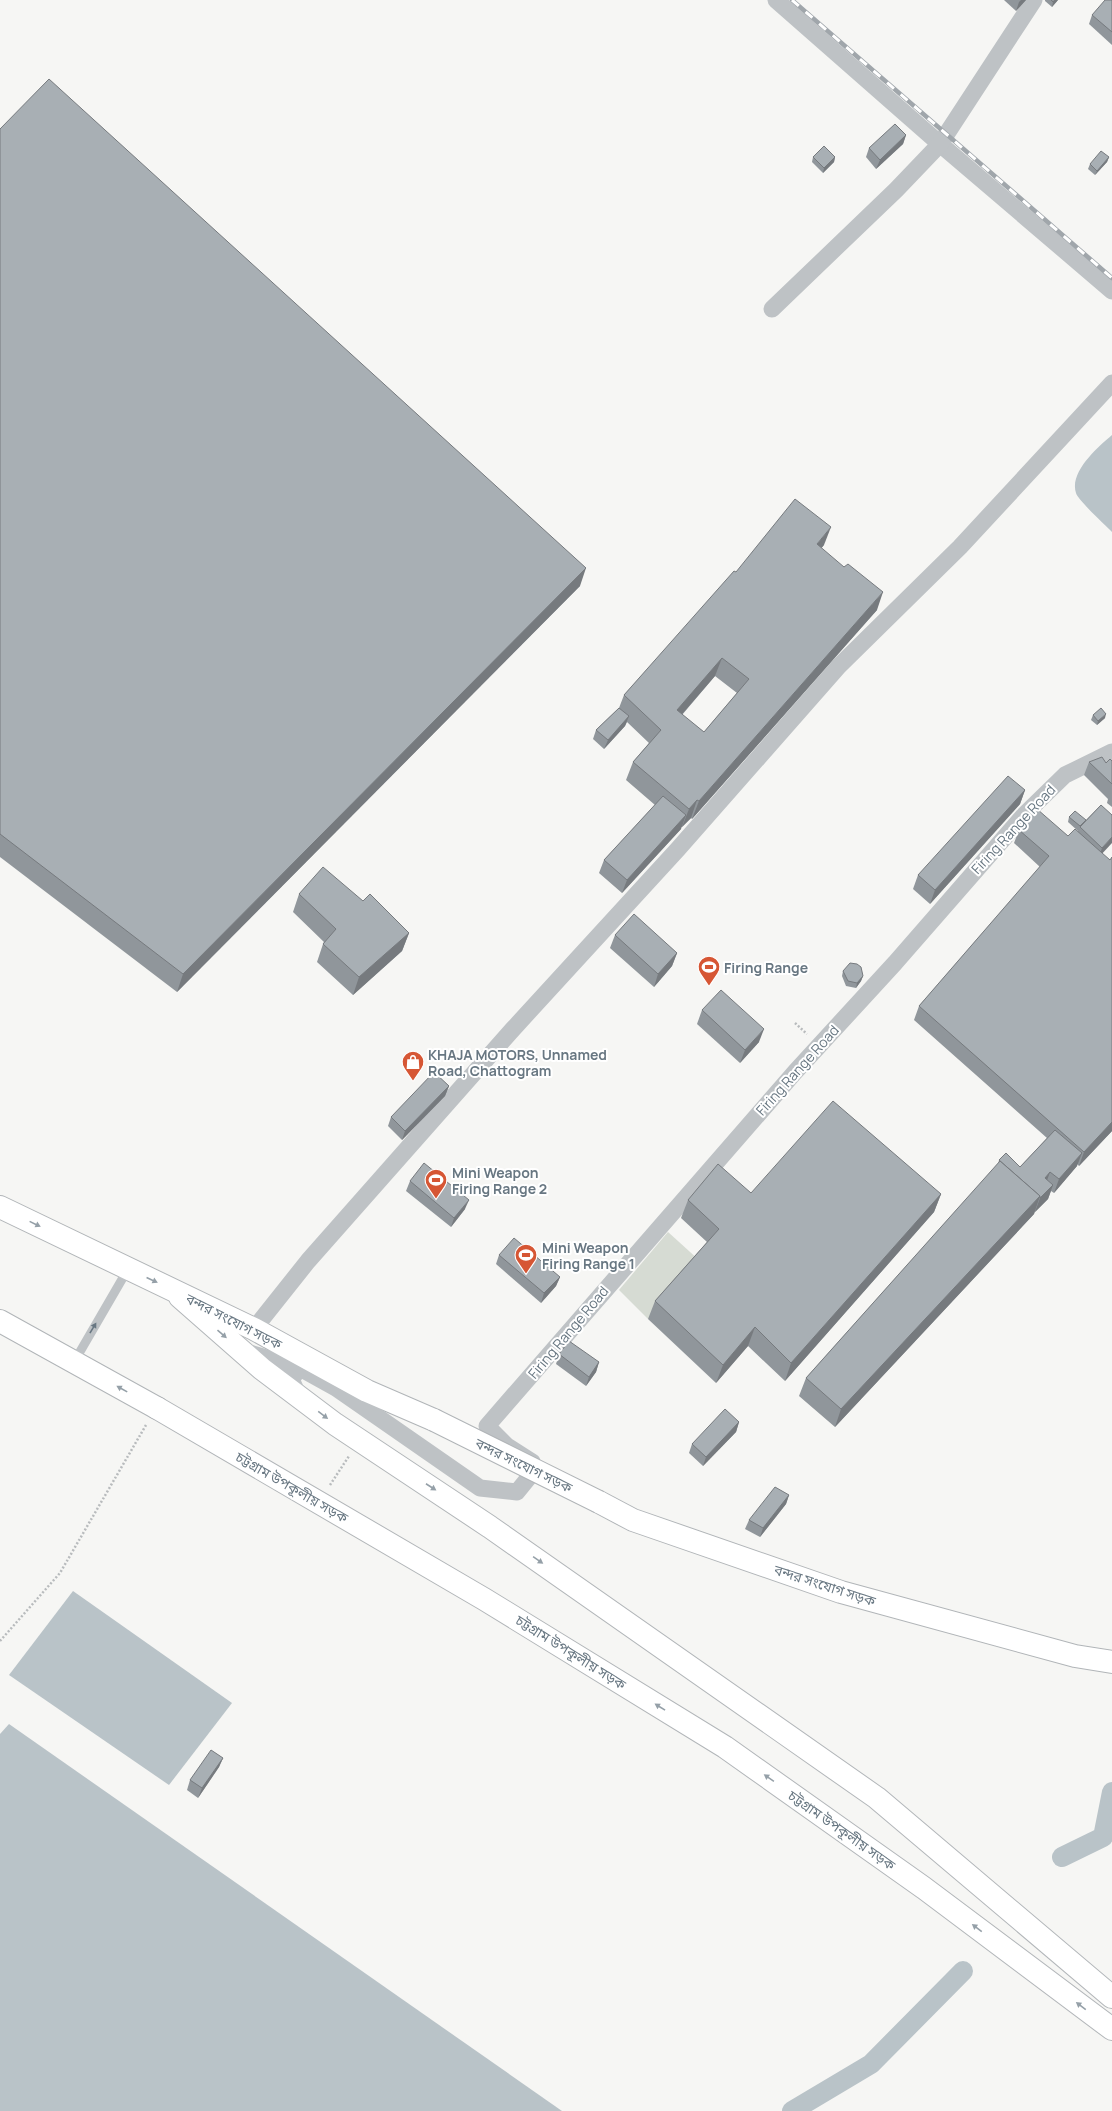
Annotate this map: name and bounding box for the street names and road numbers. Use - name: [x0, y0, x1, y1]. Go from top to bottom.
- street label: Firing Range Road: [967, 780, 1059, 878]
- street label: Firing Range Road: [751, 1021, 843, 1119]
- street label: Firing Range Road: [524, 1282, 612, 1382]
- street label: বন্দর সংযোগ সড়ক: [182, 1288, 286, 1354]
- street label: বন্দর সংযোগ সড়ক: [471, 1433, 576, 1497]
- street label: চট্টগ্রাম উপকূলীয় সড়ক: [231, 1447, 352, 1527]
- street label: বন্দর সংযোগ সড়ক: [771, 1559, 879, 1611]
- street label: চট্টগ্রাম উপকূলীয় সড়ক: [511, 1610, 630, 1694]
- street label: চট্টগ্রাম উপকূলীয় সড়ক: [784, 1785, 900, 1875]

